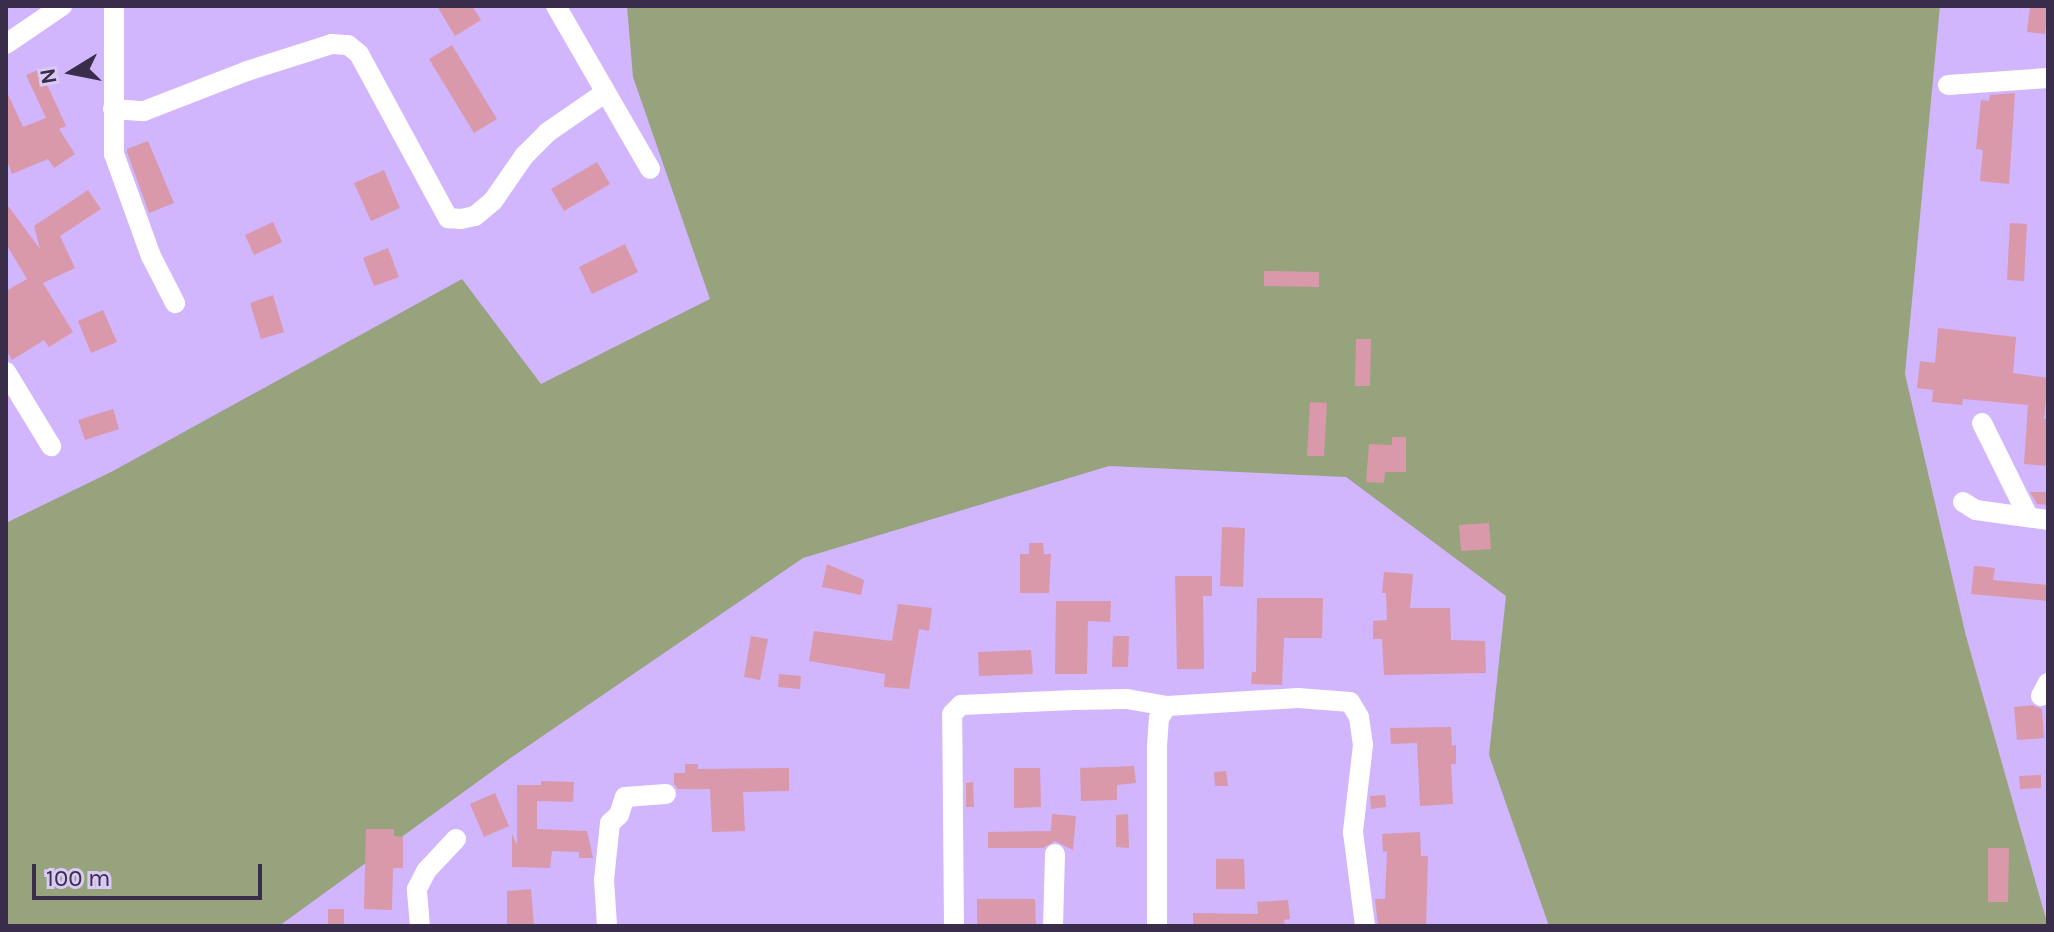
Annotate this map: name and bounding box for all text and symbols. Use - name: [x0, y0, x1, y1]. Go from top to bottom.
- north arrow: [32, 32, 112, 112]
- text: N: [34, 66, 63, 86]
- scale bar: [36, 848, 266, 898]
- text: 100 m: [46, 864, 111, 892]

